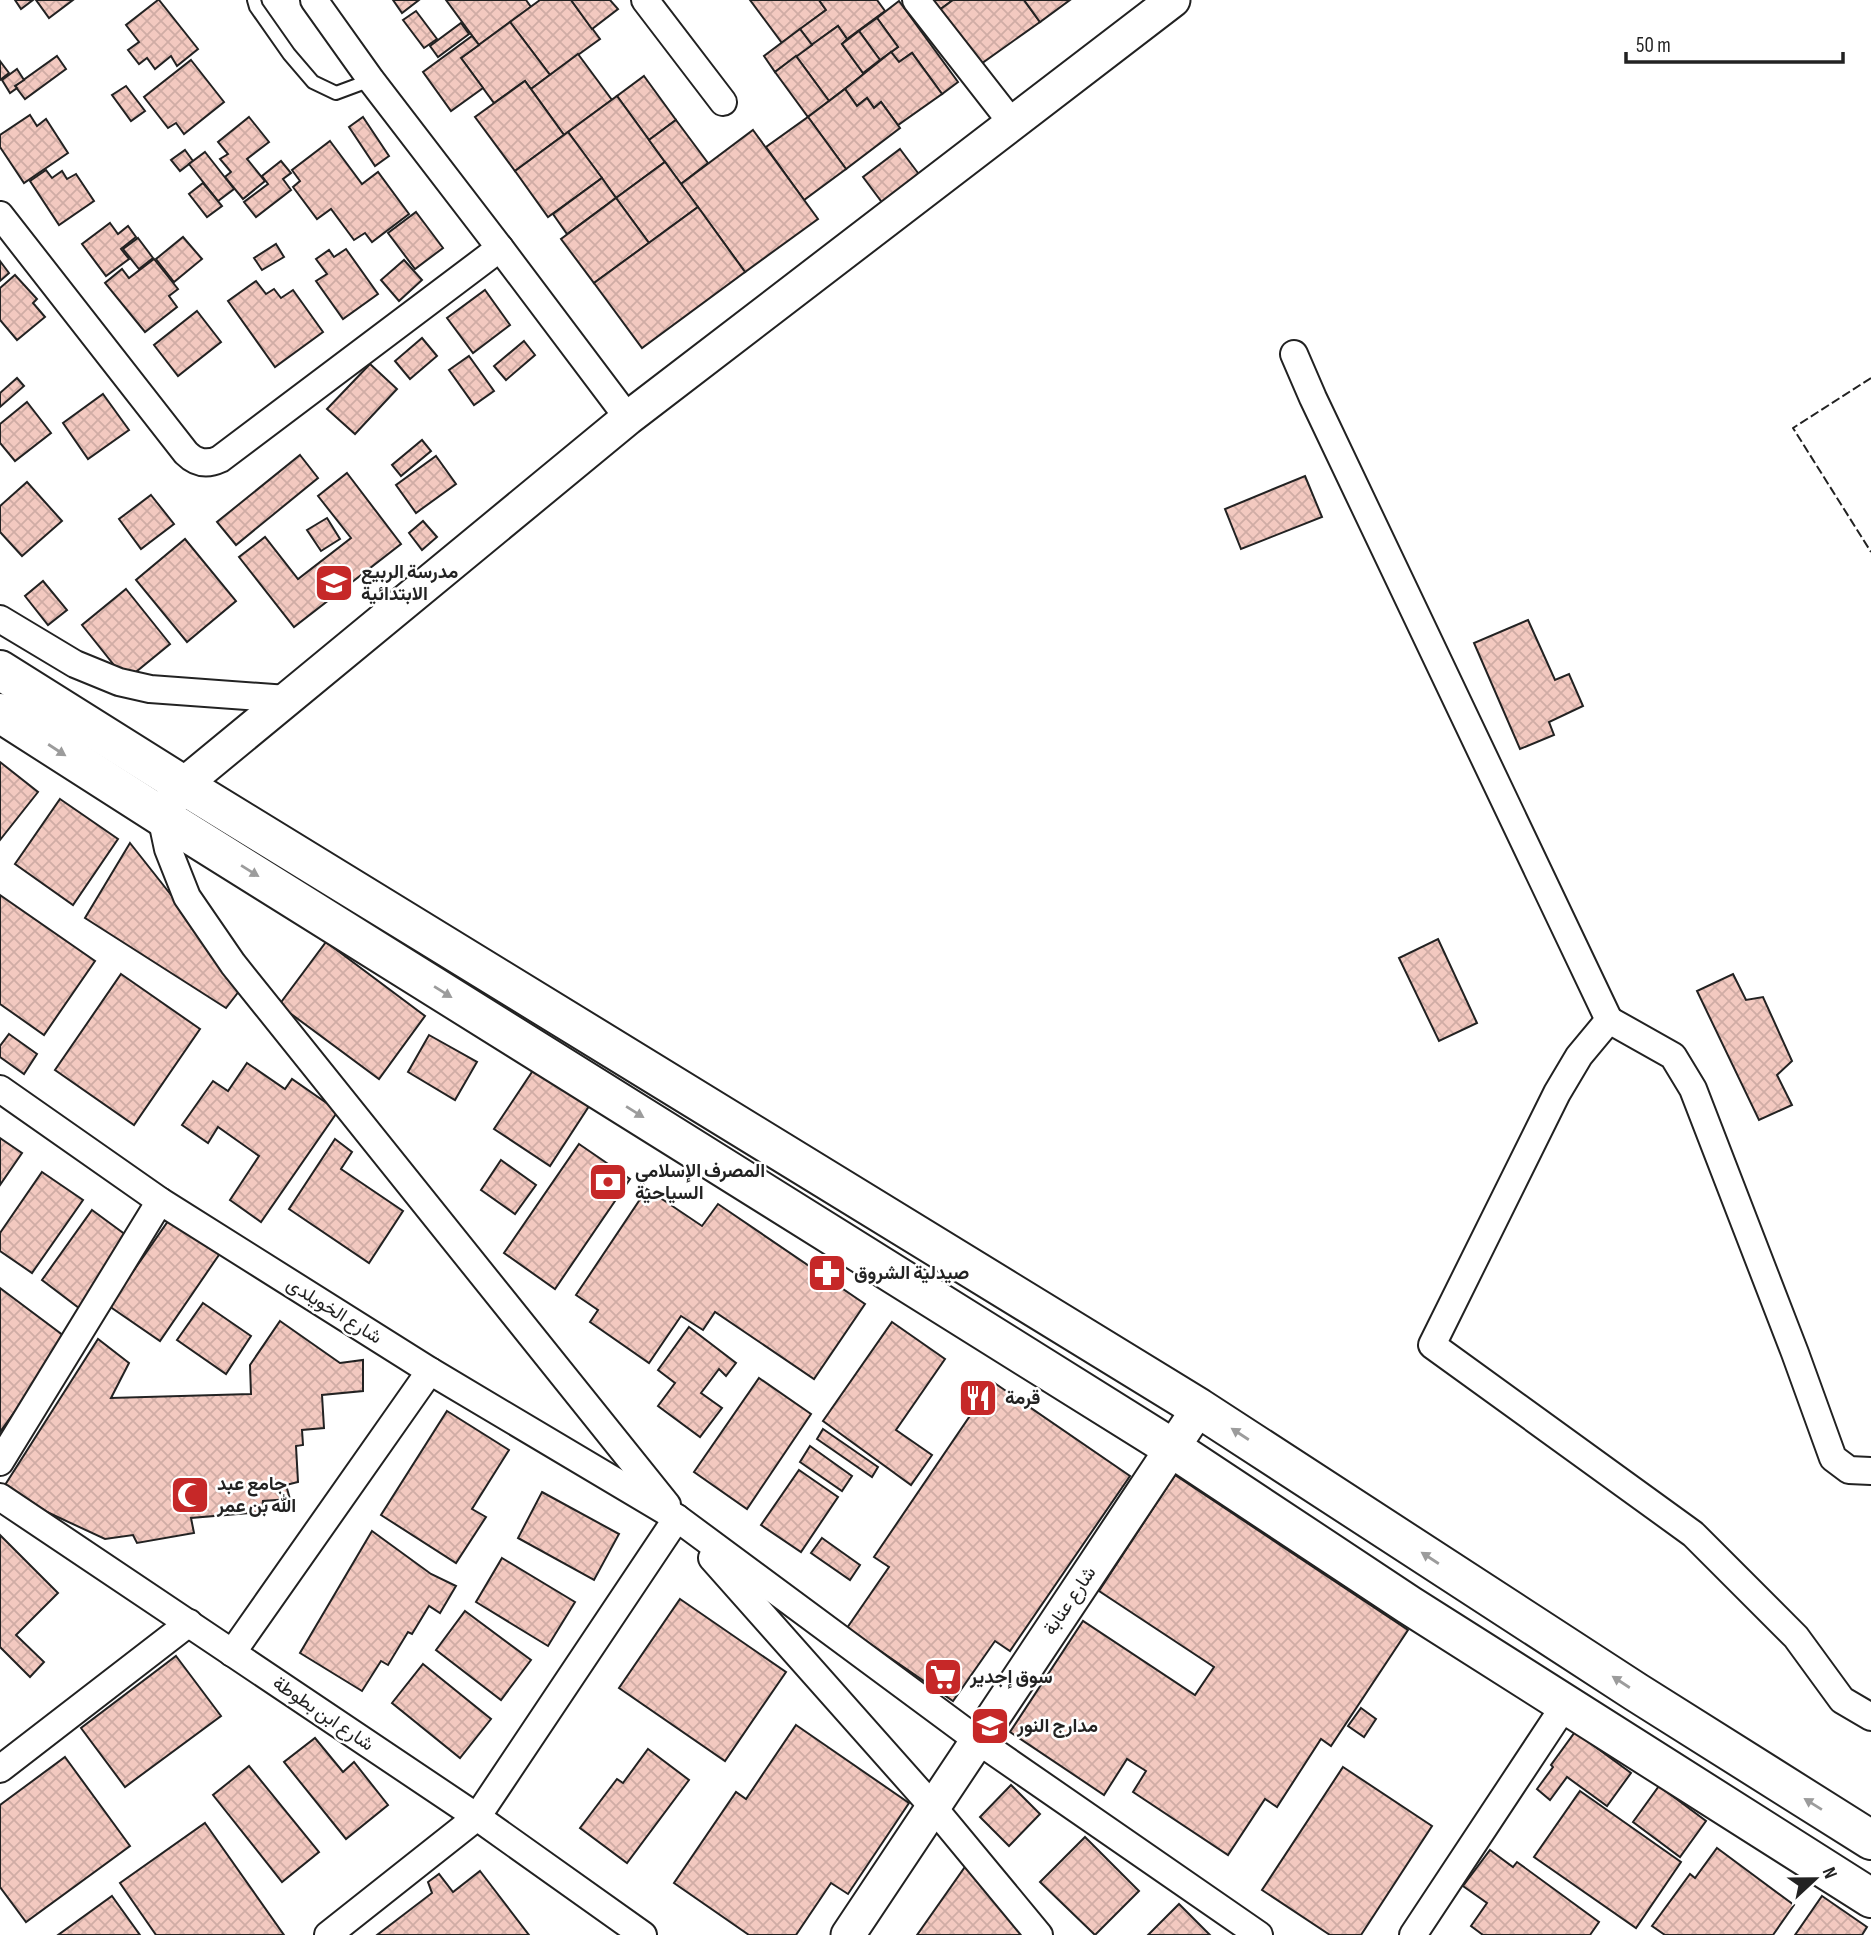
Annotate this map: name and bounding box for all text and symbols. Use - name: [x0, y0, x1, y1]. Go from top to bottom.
- scale bar: [1626, 21, 1843, 65]
- text: 50 m: [1636, 33, 1671, 58]
- place label: مدرسة الربيع الابتدائية: [361, 561, 458, 606]
- school or university icon: مدرسة الربيع الابتدائية: [313, 562, 355, 604]
- one-way arrow: [48, 743, 67, 756]
- one-way arrow: [240, 865, 259, 878]
- one-way arrow: [433, 985, 452, 998]
- one-way arrow: [626, 1106, 645, 1119]
- place label: المصرف الإسلامي السياحية: [635, 1160, 765, 1205]
- bank icon: المصرف الإسلامي السياحية: [587, 1161, 629, 1203]
- pharmacy icon: صيدلية الشروق: [806, 1252, 848, 1294]
- place label: صيدلية الشروق: [854, 1262, 969, 1285]
- street label: شارع الخويلدى: [282, 1273, 386, 1349]
- restaurant icon: قرمة: [957, 1377, 999, 1419]
- place label: قرمة: [1005, 1387, 1040, 1410]
- one-way arrow: [1230, 1428, 1249, 1441]
- place label: جامع عبد الله بن عمر: [216, 1473, 296, 1518]
- mosque icon: جامع عبد الله بن عمر: [169, 1474, 211, 1516]
- one-way arrow: [1420, 1552, 1440, 1565]
- street label: شارع عنابة: [1039, 1562, 1101, 1640]
- supermarket icon: سوق إجدير: [922, 1656, 964, 1698]
- place label: سوق إجدير: [969, 1666, 1053, 1689]
- street label: شارع ابن بطوطة: [268, 1672, 378, 1756]
- one-way arrow: [1611, 1676, 1631, 1689]
- school or university icon: مدارج النور: [969, 1705, 1011, 1747]
- place label: مدارج النور: [1016, 1715, 1098, 1738]
- one-way arrow: [1804, 1797, 1823, 1810]
- north arrow: [1780, 1844, 1850, 1914]
- text: N: [1817, 1864, 1842, 1882]

